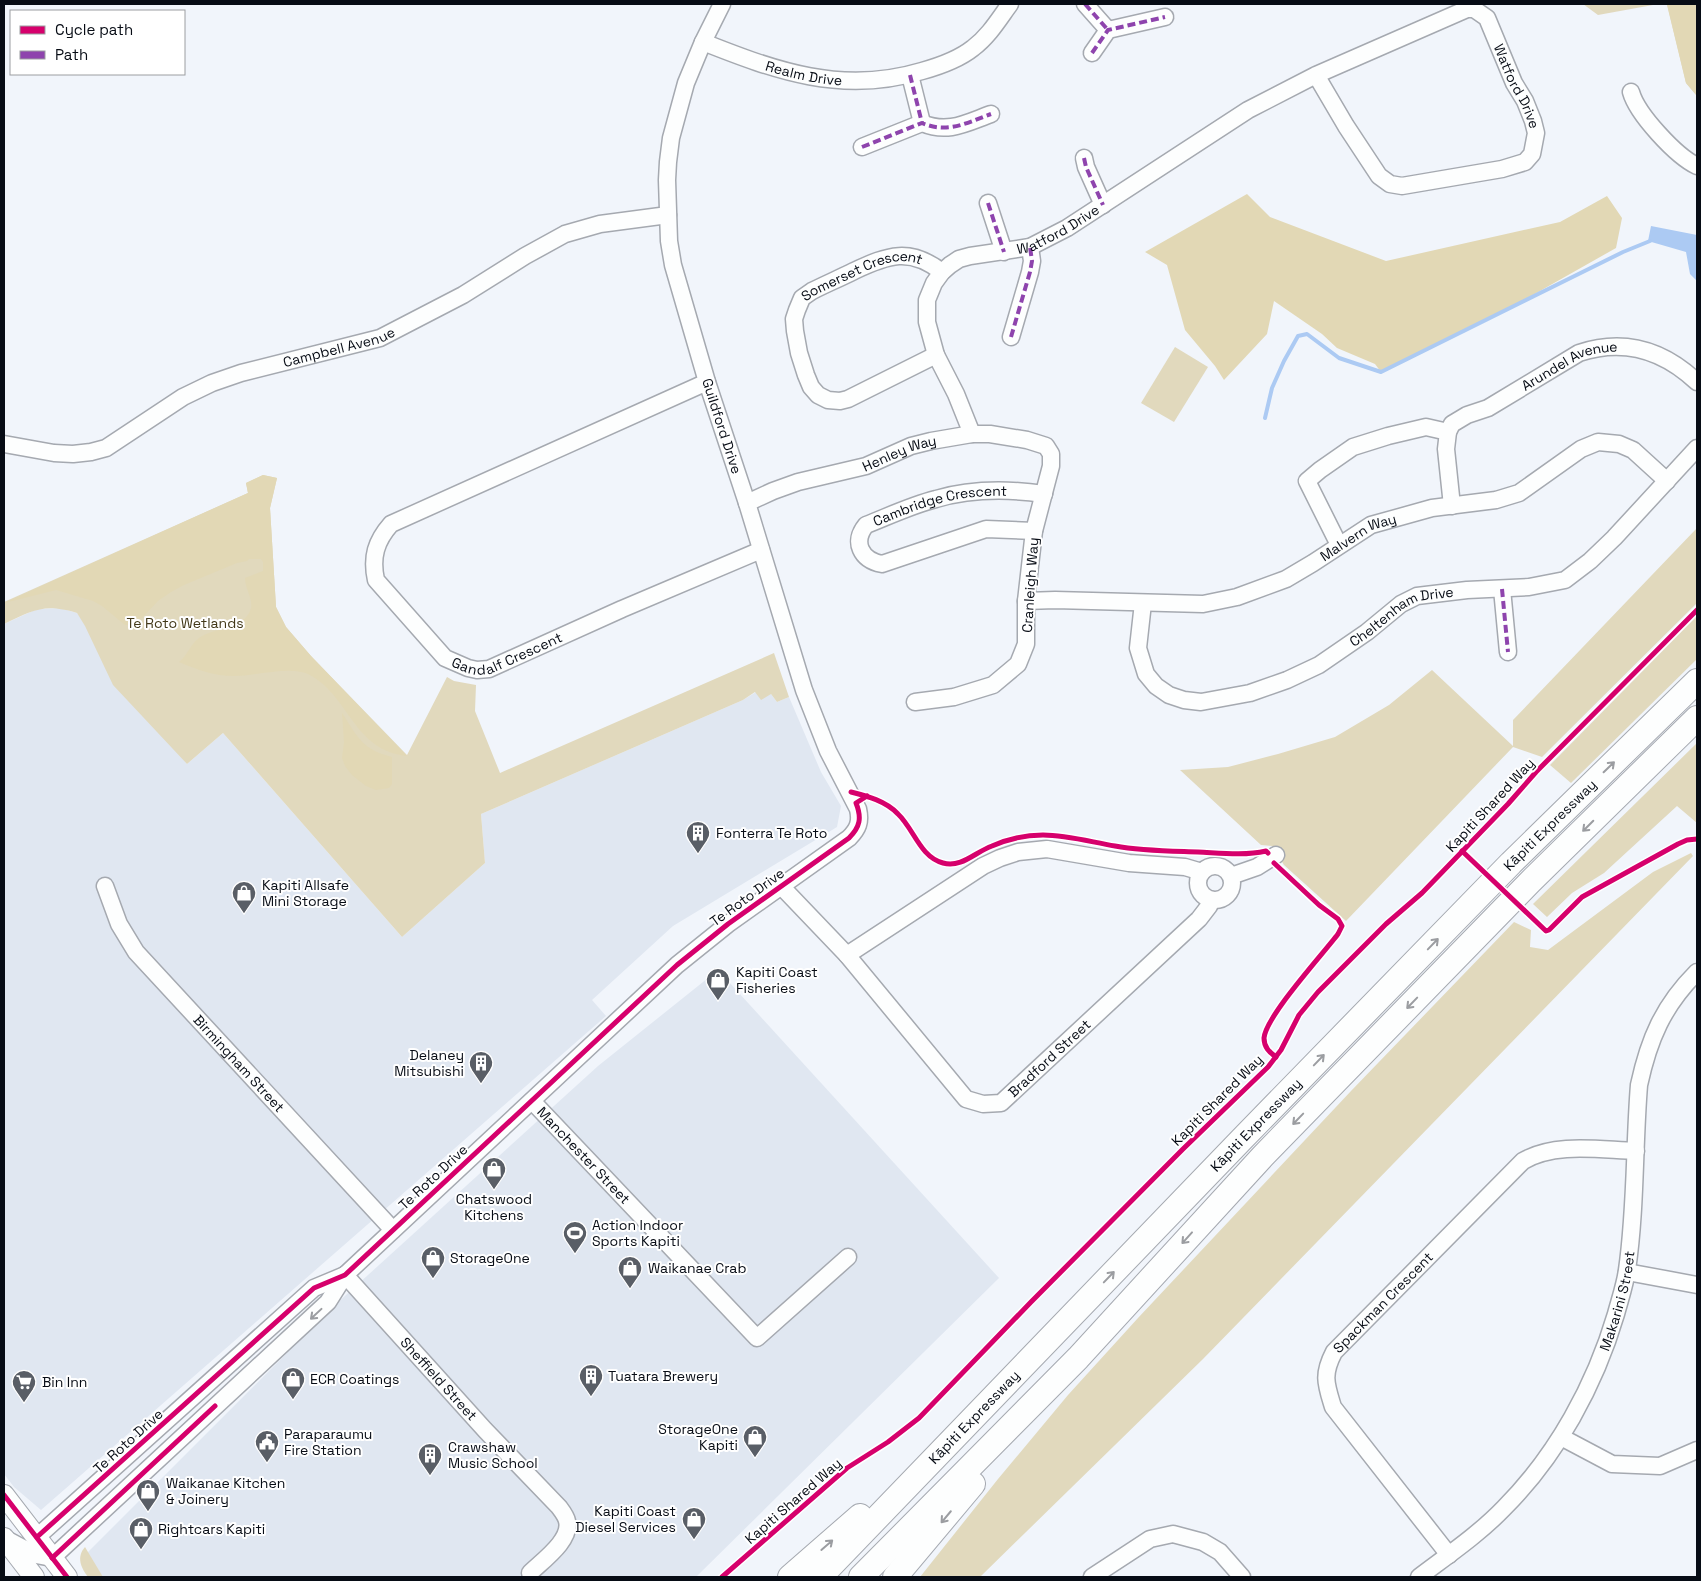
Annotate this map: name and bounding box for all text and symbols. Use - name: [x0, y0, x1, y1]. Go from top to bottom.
- legend: [10, 10, 185, 75]
- text: Cycle path: [55, 20, 133, 39]
- street label: Watford Drive: [1490, 41, 1544, 130]
- text: Path: [55, 45, 88, 64]
- street label: Realm Drive: [763, 57, 843, 89]
- street label: Watford Drive: [1015, 201, 1103, 258]
- street label: Somerset Crescent: [798, 247, 925, 305]
- street label: Campbell Avenue: [281, 323, 398, 371]
- street label: Arundel Avenue: [1518, 338, 1618, 395]
- street label: Guildford Drive: [698, 376, 746, 476]
- street label: Henley Way: [859, 431, 938, 476]
- street label: Cambridge Crescent: [870, 482, 1007, 530]
- street label: Malvern Way: [1316, 509, 1398, 565]
- street label: Cranleigh Way: [1018, 537, 1042, 633]
- street label: Cheltenham Drive: [1346, 583, 1455, 651]
- park label: Te Roto Wetlands: [126, 614, 244, 632]
- street label: Gandalf Crescent: [449, 628, 565, 679]
- street label: Kapiti Shared Way: [1442, 754, 1538, 856]
- one-way arrow: [1603, 761, 1615, 773]
- street label: Kāpiti Expressway: [1499, 775, 1600, 875]
- building icon: Fonterra Te Roto: [685, 820, 711, 854]
- one-way arrow: [1581, 820, 1594, 832]
- place label: Fonterra Te Roto: [716, 824, 827, 842]
- street label: Te Roto Drive: [706, 864, 788, 930]
- place label: Kapiti Allsafe Mini Storage: [262, 876, 349, 910]
- shop icon: Kapiti Allsafe Mini Storage: [231, 880, 257, 914]
- one-way arrow: [1427, 937, 1439, 950]
- place label: Kapiti Coast Fisheries: [736, 963, 818, 997]
- shop icon: Kapiti Coast Fisheries: [705, 967, 731, 1001]
- one-way arrow: [1406, 997, 1418, 1010]
- street label: Birmingham Street: [190, 1011, 288, 1116]
- street label: Bradford Street: [1004, 1015, 1094, 1101]
- place label: Delaney Mitsubishi: [394, 1046, 464, 1080]
- building icon: Delaney Mitsubishi: [468, 1050, 494, 1084]
- street label: Kapiti Shared Way: [1167, 1050, 1267, 1150]
- one-way arrow: [1313, 1054, 1325, 1066]
- street label: Kāpiti Expressway: [1206, 1074, 1305, 1175]
- street label: Manchester Street: [533, 1103, 634, 1208]
- one-way arrow: [1292, 1113, 1304, 1126]
- street label: Te Roto Drive: [395, 1140, 471, 1214]
- shop icon: Chatswood Kitchens: [481, 1156, 507, 1190]
- place label: Chatswood Kitchens: [456, 1190, 532, 1224]
- place label: Action Indoor Sports Kapiti: [592, 1216, 683, 1250]
- sports icon: Action Indoor Sports Kapiti: [562, 1220, 588, 1254]
- one-way arrow: [1181, 1232, 1193, 1245]
- shop icon: StorageOne: [420, 1245, 446, 1279]
- street label: Spackman Crescent: [1329, 1248, 1437, 1357]
- place label: StorageOne: [450, 1249, 530, 1267]
- street label: Makarini Street: [1595, 1250, 1638, 1353]
- shop icon: Waikanae Crab: [617, 1255, 643, 1289]
- place label: Waikanae Crab: [648, 1259, 746, 1277]
- one-way arrow: [1103, 1271, 1115, 1284]
- one-way arrow: [309, 1308, 322, 1320]
- street label: Sheffield Street: [397, 1333, 481, 1424]
- building icon: Tuatara Brewery: [578, 1363, 604, 1397]
- shop icon: ECR Coatings: [280, 1366, 306, 1400]
- street label: Kāpiti Expressway: [925, 1366, 1023, 1468]
- place label: Tuatara Brewery: [608, 1367, 718, 1385]
- supermarket icon: Bin Inn: [11, 1369, 37, 1403]
- place label: ECR Coatings: [310, 1370, 399, 1388]
- place label: Bin Inn: [42, 1373, 87, 1391]
- street label: Te Roto Drive: [89, 1405, 167, 1477]
- place label: StorageOne Kapiti: [658, 1420, 738, 1454]
- shop icon: StorageOne Kapiti: [742, 1424, 768, 1458]
- place label: Paraparaumu Fire Station: [284, 1425, 372, 1459]
- public building icon: Paraparaumu Fire Station: [254, 1429, 280, 1463]
- place label: Crawshaw Music School: [448, 1438, 538, 1472]
- building icon: Crawshaw Music School: [417, 1442, 443, 1476]
- street label: Kapiti Shared Way: [741, 1454, 845, 1548]
- place label: Waikanae Kitchen & Joinery: [166, 1474, 285, 1508]
- shop icon: Waikanae Kitchen & Joinery: [135, 1478, 161, 1512]
- place label: Kapiti Coast Diesel Services: [575, 1502, 676, 1536]
- shop icon: Kapiti Coast Diesel Services: [681, 1506, 707, 1540]
- one-way arrow: [940, 1510, 952, 1523]
- shop icon: Rightcars Kapiti: [128, 1516, 154, 1550]
- place label: Rightcars Kapiti: [158, 1520, 265, 1538]
- one-way arrow: [820, 1539, 833, 1551]

